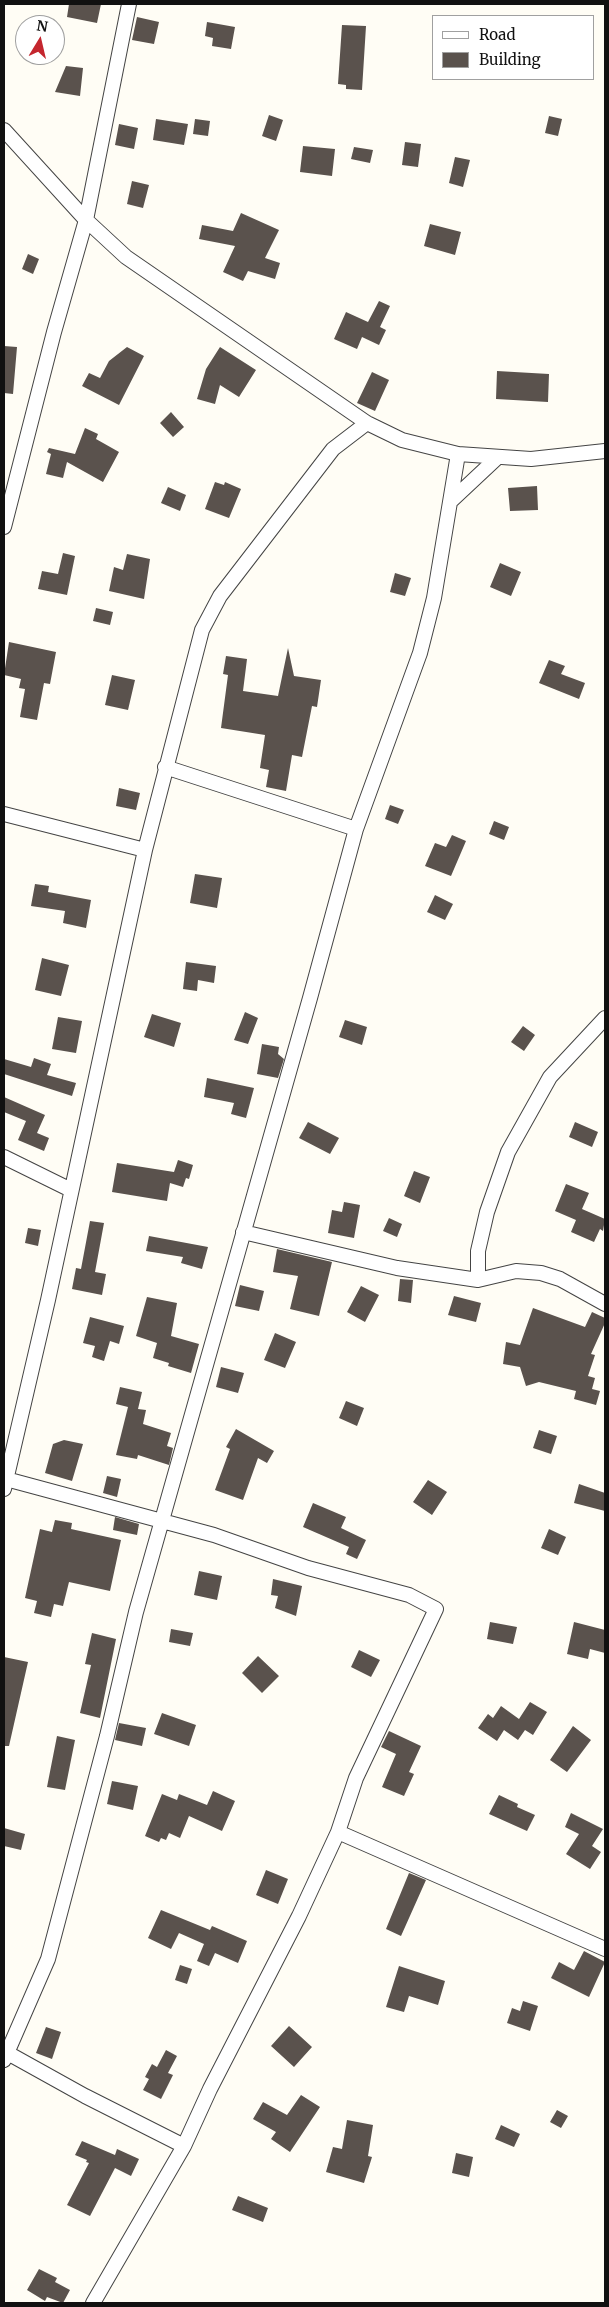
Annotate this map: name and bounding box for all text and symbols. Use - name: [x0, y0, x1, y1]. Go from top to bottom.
- north arrow: [15, 15, 65, 65]
- legend: [432, 15, 594, 80]
- text: N: [35, 16, 49, 36]
- text: Road: [479, 25, 515, 44]
- text: Building: [479, 50, 541, 69]

